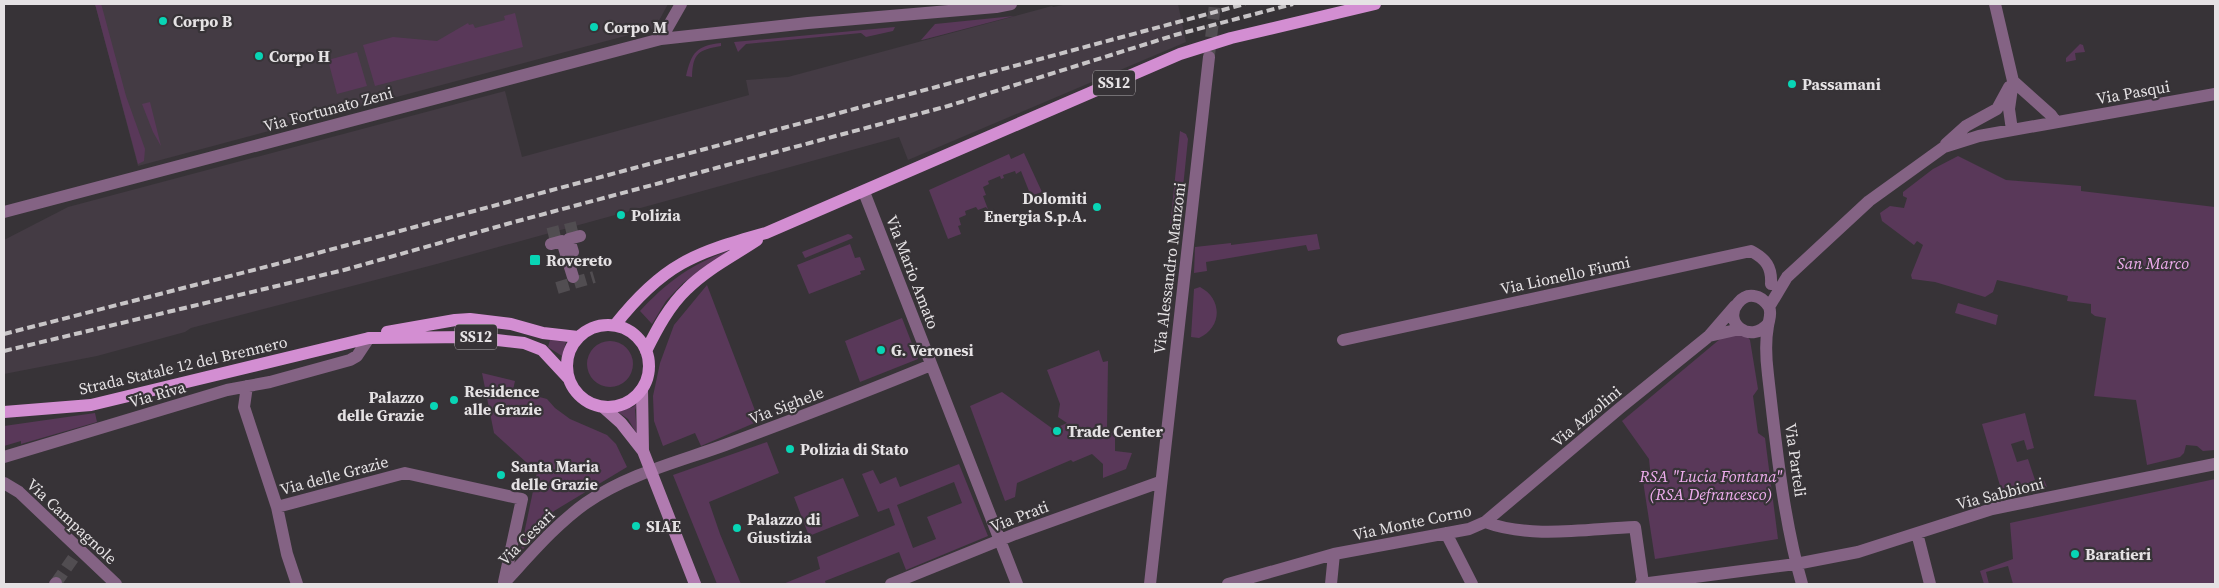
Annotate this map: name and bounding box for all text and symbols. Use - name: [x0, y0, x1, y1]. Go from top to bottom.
- place label: Corpo B: [173, 10, 233, 32]
- marker: Corpo B: [157, 15, 169, 27]
- place label: Corpo M: [604, 16, 667, 38]
- marker: Corpo M: [588, 21, 600, 33]
- place label: Corpo H: [269, 45, 330, 67]
- marker: Corpo H: [253, 50, 265, 62]
- road number: SS12: [1093, 70, 1135, 96]
- place label: Passamani: [1802, 73, 1881, 95]
- street label: Via Pasqui: [2094, 75, 2172, 109]
- marker: Passamani: [1786, 78, 1798, 90]
- street label: Via Fortunato Zeni: [261, 81, 395, 137]
- street label: Via Alessandro Manzoni: [1148, 181, 1190, 355]
- place label: Dolomiti Energia S.p.A.: [984, 187, 1087, 227]
- marker: Dolomiti Energia S.p.A.: [1091, 201, 1103, 213]
- place label: Polizia: [631, 204, 681, 226]
- marker: Polizia: [615, 209, 627, 221]
- street label: Via Mario Amato: [881, 212, 945, 332]
- place label: Rovereto: [546, 249, 612, 271]
- street label: Via Lionello Fiumi: [1498, 250, 1632, 299]
- park label: San Marco: [2117, 252, 2189, 274]
- marker: Rovereto: [528, 253, 542, 267]
- road number: SS12: [455, 324, 497, 350]
- street label: Strada Statale 12 del Brennero: [77, 330, 290, 400]
- place label: G. Veronesi: [891, 339, 974, 361]
- marker: G. Veronesi: [875, 344, 887, 356]
- street label: Via Riva: [126, 375, 189, 413]
- place label: Residence alle Grazie: [464, 380, 542, 420]
- street label: Via Azzolini: [1546, 380, 1626, 452]
- street label: Via Sighele: [745, 381, 827, 429]
- place label: Palazzo delle Grazie: [337, 386, 424, 426]
- marker: Residence alle Grazie: [448, 394, 460, 406]
- marker: Palazzo delle Grazie: [428, 400, 440, 412]
- place label: Trade Center: [1067, 420, 1163, 442]
- street label: Via Parteli: [1780, 422, 1812, 499]
- marker: Trade Center: [1051, 425, 1063, 437]
- place label: Polizia di Stato: [800, 438, 909, 460]
- marker: Polizia di Stato: [784, 443, 796, 455]
- street label: Via delle Grazie: [277, 450, 391, 500]
- place label: Santa Maria delle Grazie: [511, 455, 600, 495]
- park label: RSA "Lucia Fontana" (RSA Defrancesco): [1639, 465, 1783, 505]
- marker: Santa Maria delle Grazie: [495, 469, 507, 481]
- street label: Via Sabbioni: [1954, 471, 2046, 515]
- street label: Via Campagnole: [22, 473, 122, 569]
- street label: Via Prati: [987, 495, 1052, 537]
- street label: Via Monte Corno: [1351, 499, 1474, 545]
- street label: Via Cesari: [493, 504, 559, 570]
- place label: Palazzo di Giustizia: [747, 508, 820, 548]
- place label: SIAE: [646, 515, 682, 537]
- marker: SIAE: [630, 520, 642, 532]
- marker: Palazzo di Giustizia: [731, 522, 743, 534]
- place label: Baratieri: [2085, 543, 2151, 565]
- marker: Baratieri: [2069, 548, 2081, 560]

